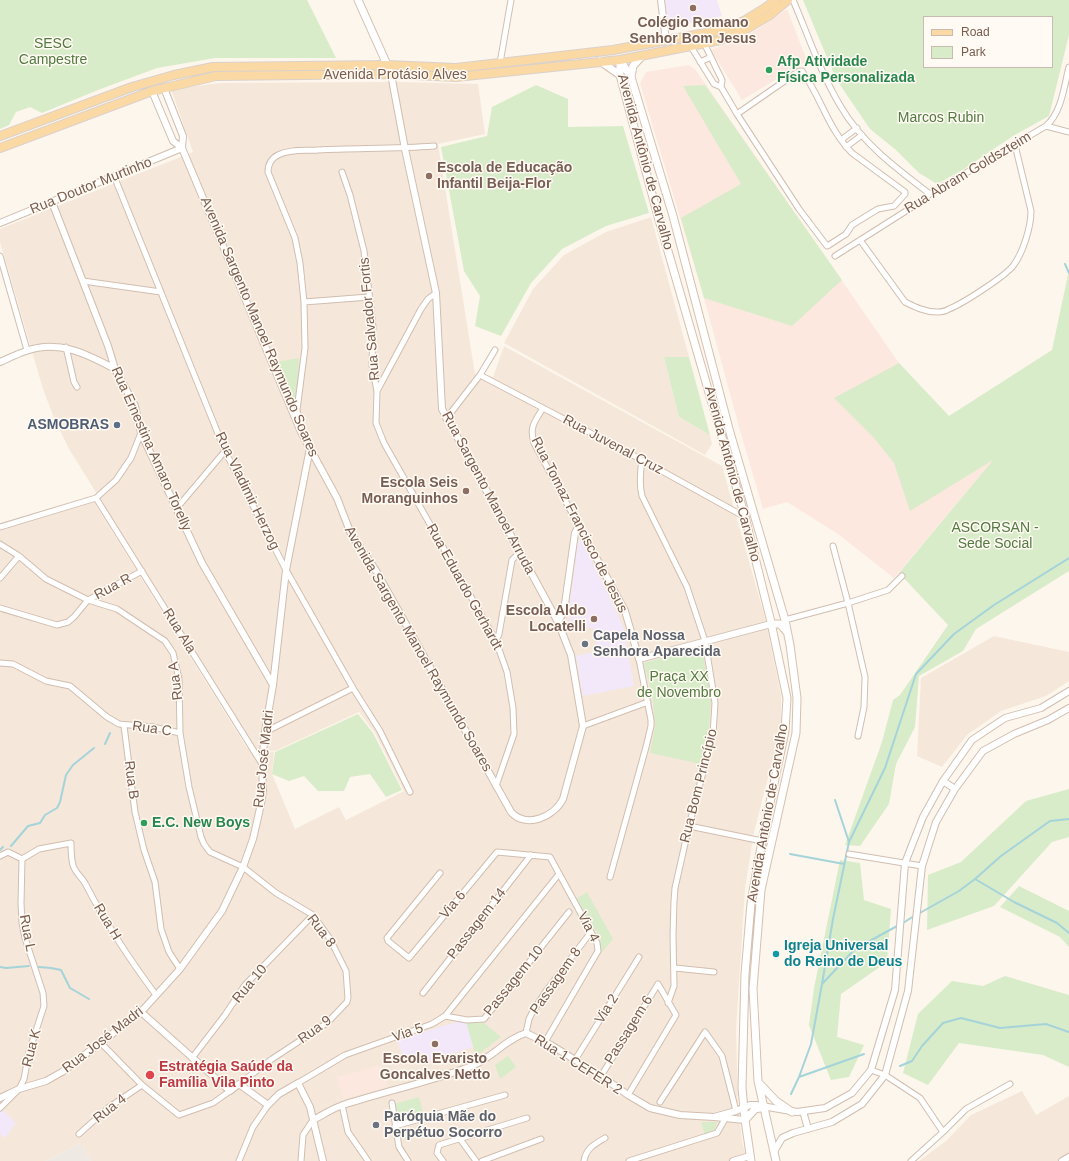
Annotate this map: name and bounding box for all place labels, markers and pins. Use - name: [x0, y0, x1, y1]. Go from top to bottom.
- marker: Colégio Romano Senhor Bom Jesus: [688, 3, 698, 13]
- place label: Colégio Romano Senhor Bom Jesus: [630, 15, 756, 48]
- place label: Afp Atividade Física Personalizada: [777, 54, 915, 86]
- marker: Afp Atividade Física Personalizada: [764, 65, 774, 75]
- place label: Escola de Educação Infantil Beija-Flor: [437, 160, 572, 192]
- marker: Escola de Educação Infantil Beija-Flor: [424, 171, 434, 181]
- place label: ASMOBRAS: [27, 417, 109, 433]
- marker: ASMOBRAS: [112, 420, 122, 430]
- place label: Escola Seis Moranguinhos: [362, 475, 458, 508]
- marker: Escola Seis Moranguinhos: [461, 486, 471, 496]
- place label: Escola Aldo Locatelli: [506, 603, 586, 636]
- marker: Escola Aldo Locatelli: [589, 614, 599, 624]
- place label: Capela Nossa Senhora Aparecida: [593, 628, 721, 660]
- marker: Capela Nossa Senhora Aparecida: [580, 639, 590, 649]
- place label: E.C. New Boys: [152, 815, 250, 831]
- marker: E.C. New Boys: [139, 818, 149, 828]
- place label: Igreja Universal do Reino de Deus: [784, 938, 902, 970]
- marker: Igreja Universal do Reino de Deus: [771, 949, 781, 959]
- marker: Escola Evaristo Goncalves Netto: [430, 1039, 440, 1049]
- place label: Escola Evaristo Goncalves Netto: [380, 1051, 490, 1084]
- place label: Estratégia Saúde da Família Vila Pinto: [159, 1059, 293, 1092]
- marker: Estratégia Saúde da Família Vila Pinto: [144, 1069, 156, 1081]
- place label: Paróquia Mãe do Perpétuo Socorro: [384, 1109, 502, 1142]
- marker: Paróquia Mãe do Perpétuo Socorro: [371, 1120, 381, 1130]

